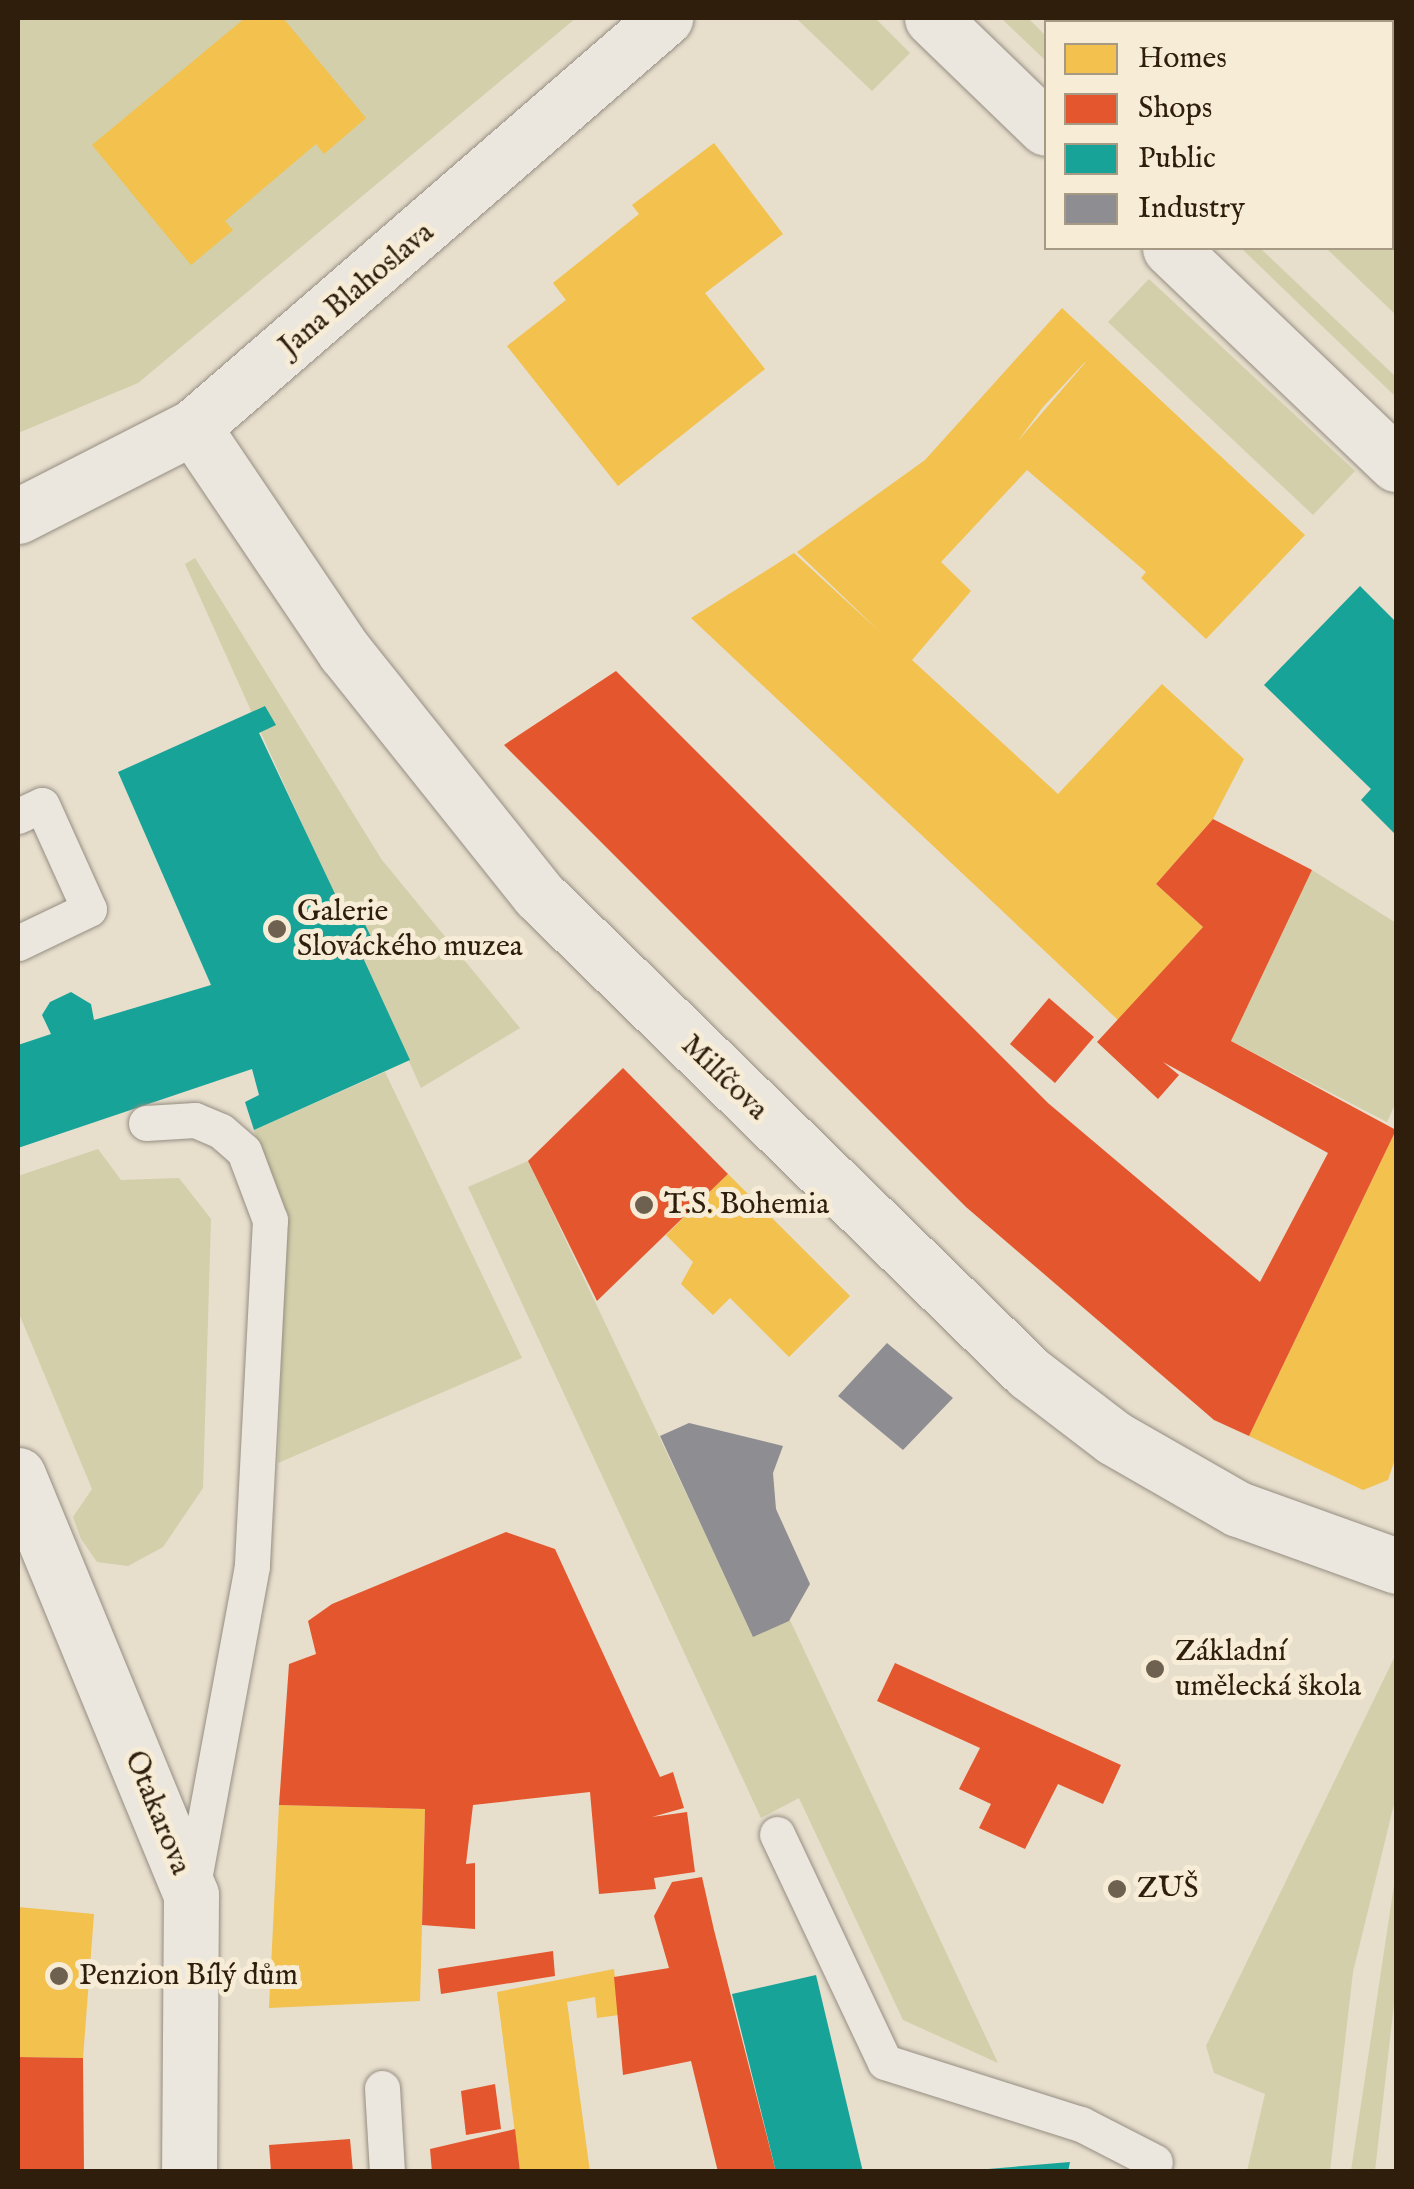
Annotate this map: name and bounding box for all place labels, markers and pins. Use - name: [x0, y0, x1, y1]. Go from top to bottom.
- place label: Galerie Slováckého muzea: [297, 894, 523, 964]
- marker: Galerie Slováckého muzea: [266, 918, 288, 940]
- place label: T.S. Bohemia: [664, 1187, 829, 1223]
- marker: T.S. Bohemia: [633, 1194, 655, 1216]
- place label: Základní umělecká škola: [1175, 1634, 1361, 1704]
- marker: Základní umělecká škola: [1144, 1658, 1166, 1680]
- place label: ZUŠ: [1137, 1871, 1199, 1907]
- marker: ZUŠ: [1106, 1878, 1128, 1900]
- place label: Penzion Bílý dům: [79, 1958, 298, 1994]
- marker: Penzion Bílý dům: [48, 1965, 70, 1987]

